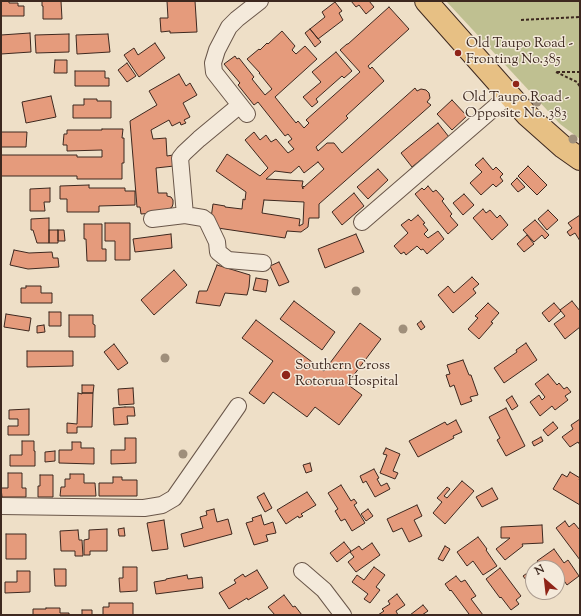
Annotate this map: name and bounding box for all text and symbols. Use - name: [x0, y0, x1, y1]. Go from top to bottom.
- place label: Old Taupo Road - Fronting No.385: [466, 37, 573, 70]
- marker: Old Taupo Road - Fronting No.385: [453, 48, 463, 58]
- marker: Old Taupo Road - Opposite No. 383: [511, 79, 521, 89]
- place label: Old Taupo Road - Opposite No. 383: [462, 91, 570, 124]
- place label: Southern Cross Rotorua Hospital: [295, 359, 398, 392]
- marker: Southern Cross Rotorua Hospital: [280, 369, 292, 381]
- north arrow: [525, 560, 565, 600]
- text: N: [532, 561, 547, 579]

